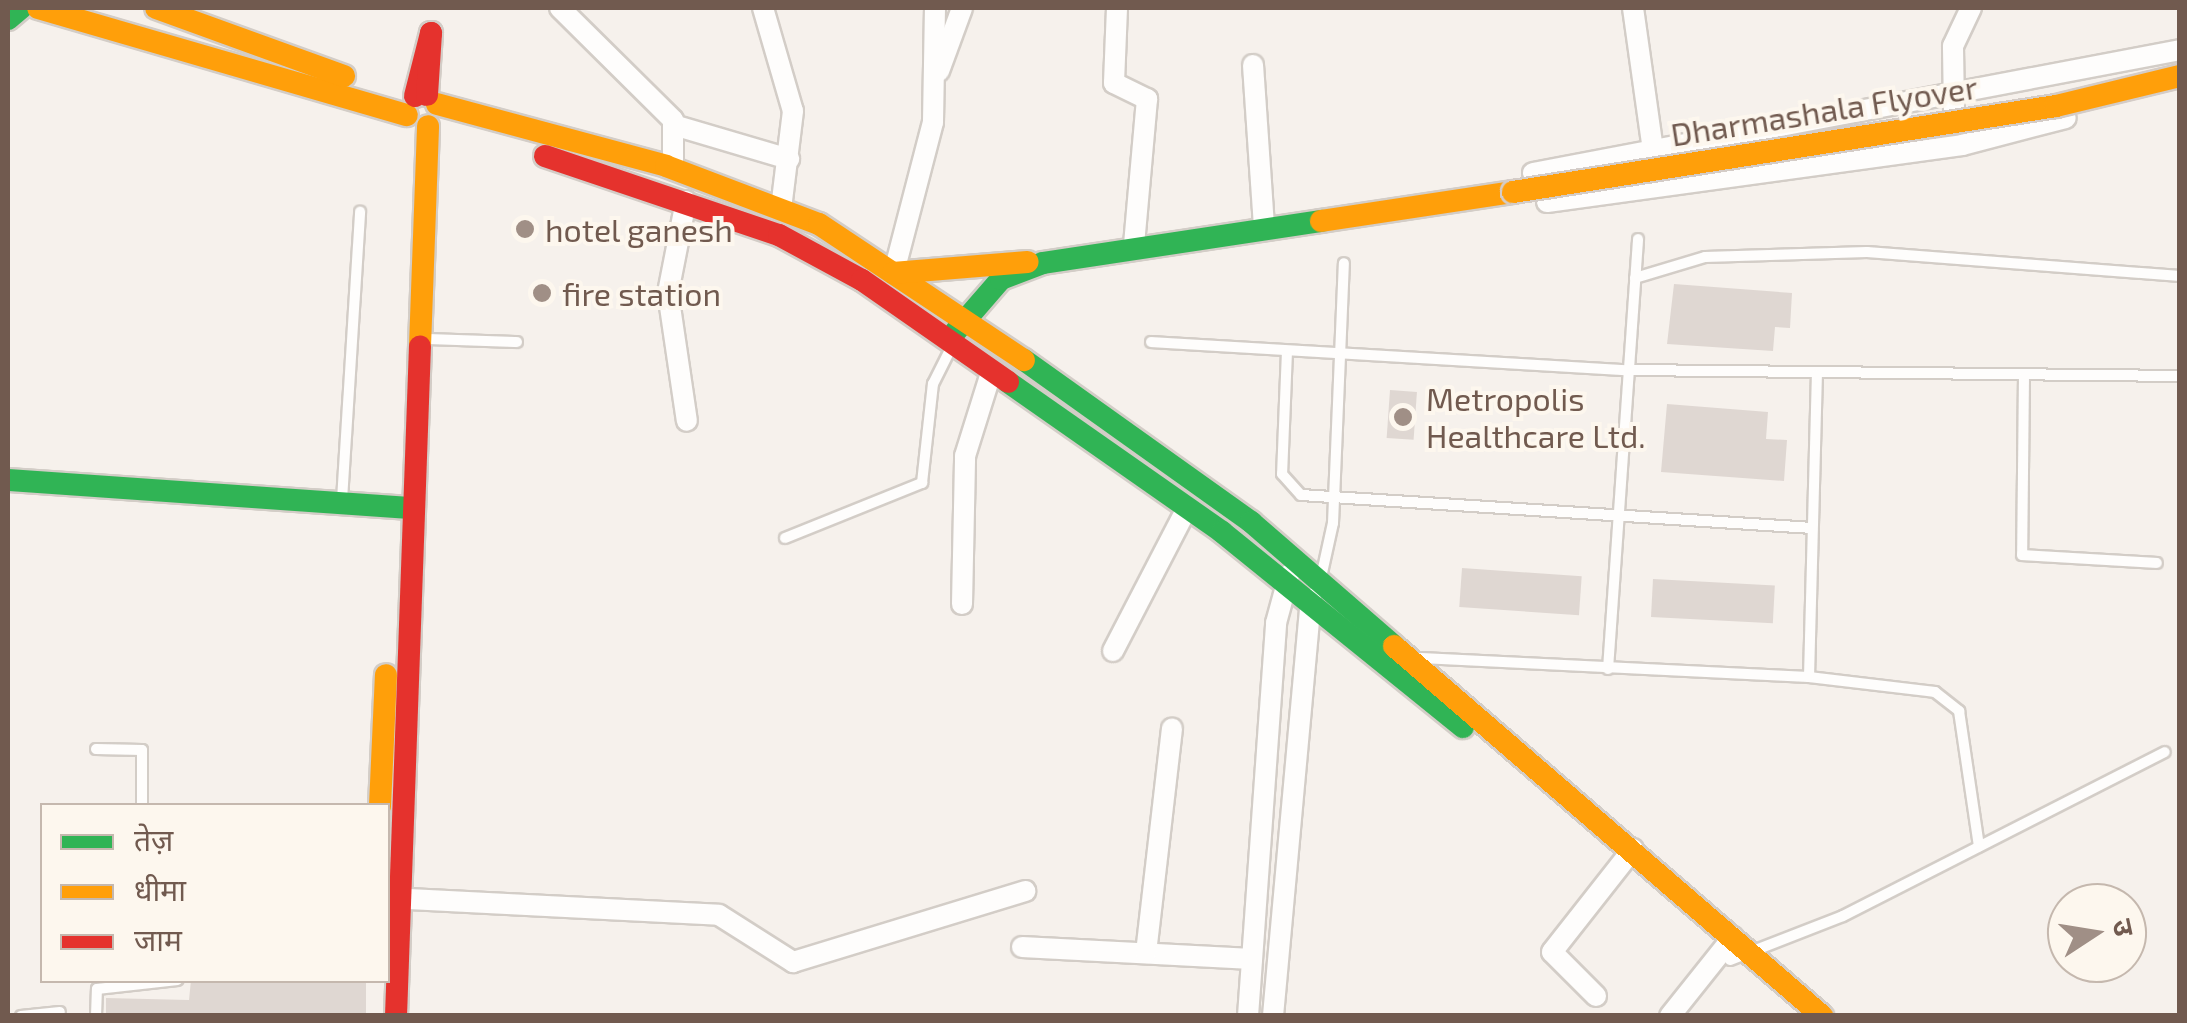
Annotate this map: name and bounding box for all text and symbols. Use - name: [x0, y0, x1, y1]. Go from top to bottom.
- street label: Dharmashala Flyover: [1668, 67, 1980, 153]
- place label: hotel ganesh: [545, 210, 734, 248]
- marker: hotel ganesh: [514, 218, 536, 240]
- place label: fire station: [562, 274, 721, 312]
- marker: fire station: [531, 282, 553, 304]
- place label: Metropolis Healthcare Ltd.: [1426, 380, 1646, 455]
- marker: Metropolis Healthcare Ltd.: [1390, 404, 1416, 430]
- legend: [40, 803, 390, 983]
- text: तेज़: [134, 821, 173, 857]
- text: धीमा: [134, 871, 186, 907]
- north arrow: [2047, 883, 2147, 983]
- text: उ: [2106, 916, 2143, 939]
- text: जाम: [134, 921, 182, 957]

